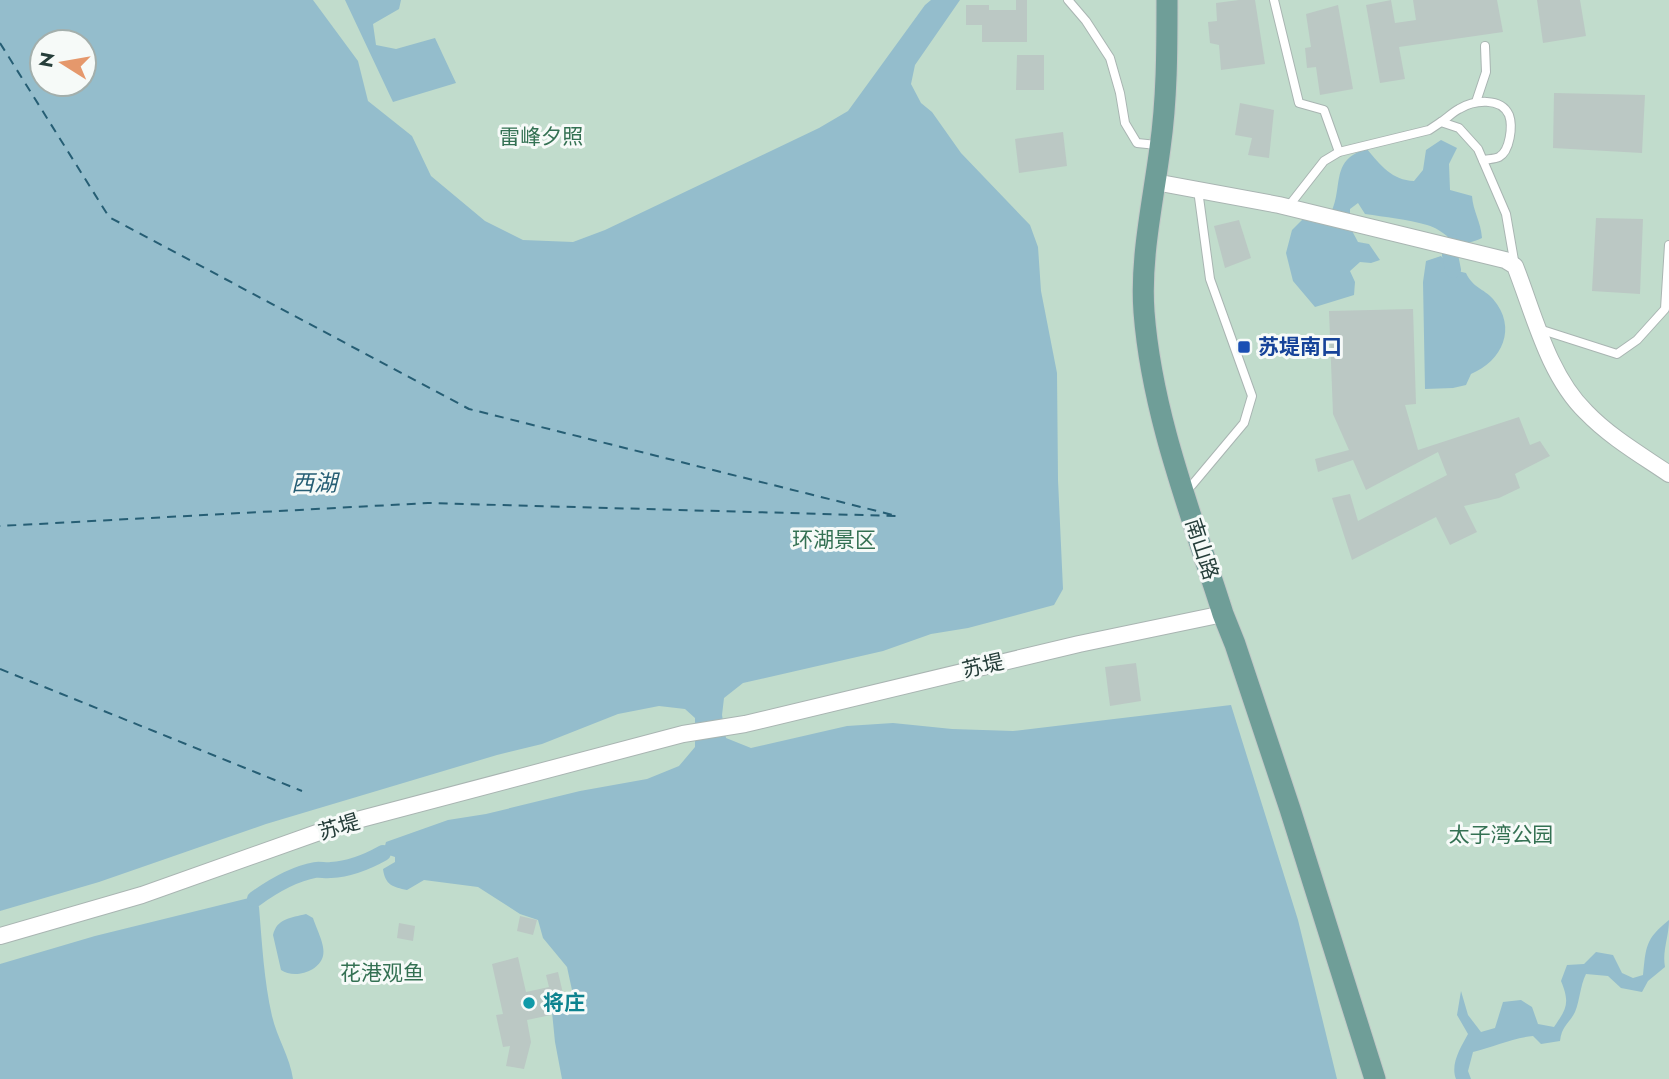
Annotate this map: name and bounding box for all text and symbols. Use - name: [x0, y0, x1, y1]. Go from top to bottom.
- north arrow: [28, 28, 98, 98]
- text: N: [32, 50, 61, 70]
- park label: 雷峰夕照: [499, 122, 583, 152]
- place label: 苏堤南口: [1258, 332, 1342, 362]
- marker: 苏堤南口: [1236, 339, 1252, 355]
- water label: 西湖: [291, 466, 340, 500]
- street label: 南山路: [1178, 514, 1226, 584]
- park label: 环湖景区: [792, 525, 876, 555]
- street label: 苏堤: [959, 647, 1007, 685]
- street label: 苏堤: [315, 807, 363, 847]
- park label: 太子湾公园: [1449, 820, 1554, 850]
- park label: 花港观鱼: [340, 958, 424, 988]
- place label: 将庄: [543, 988, 585, 1018]
- marker: 将庄: [521, 995, 537, 1011]

